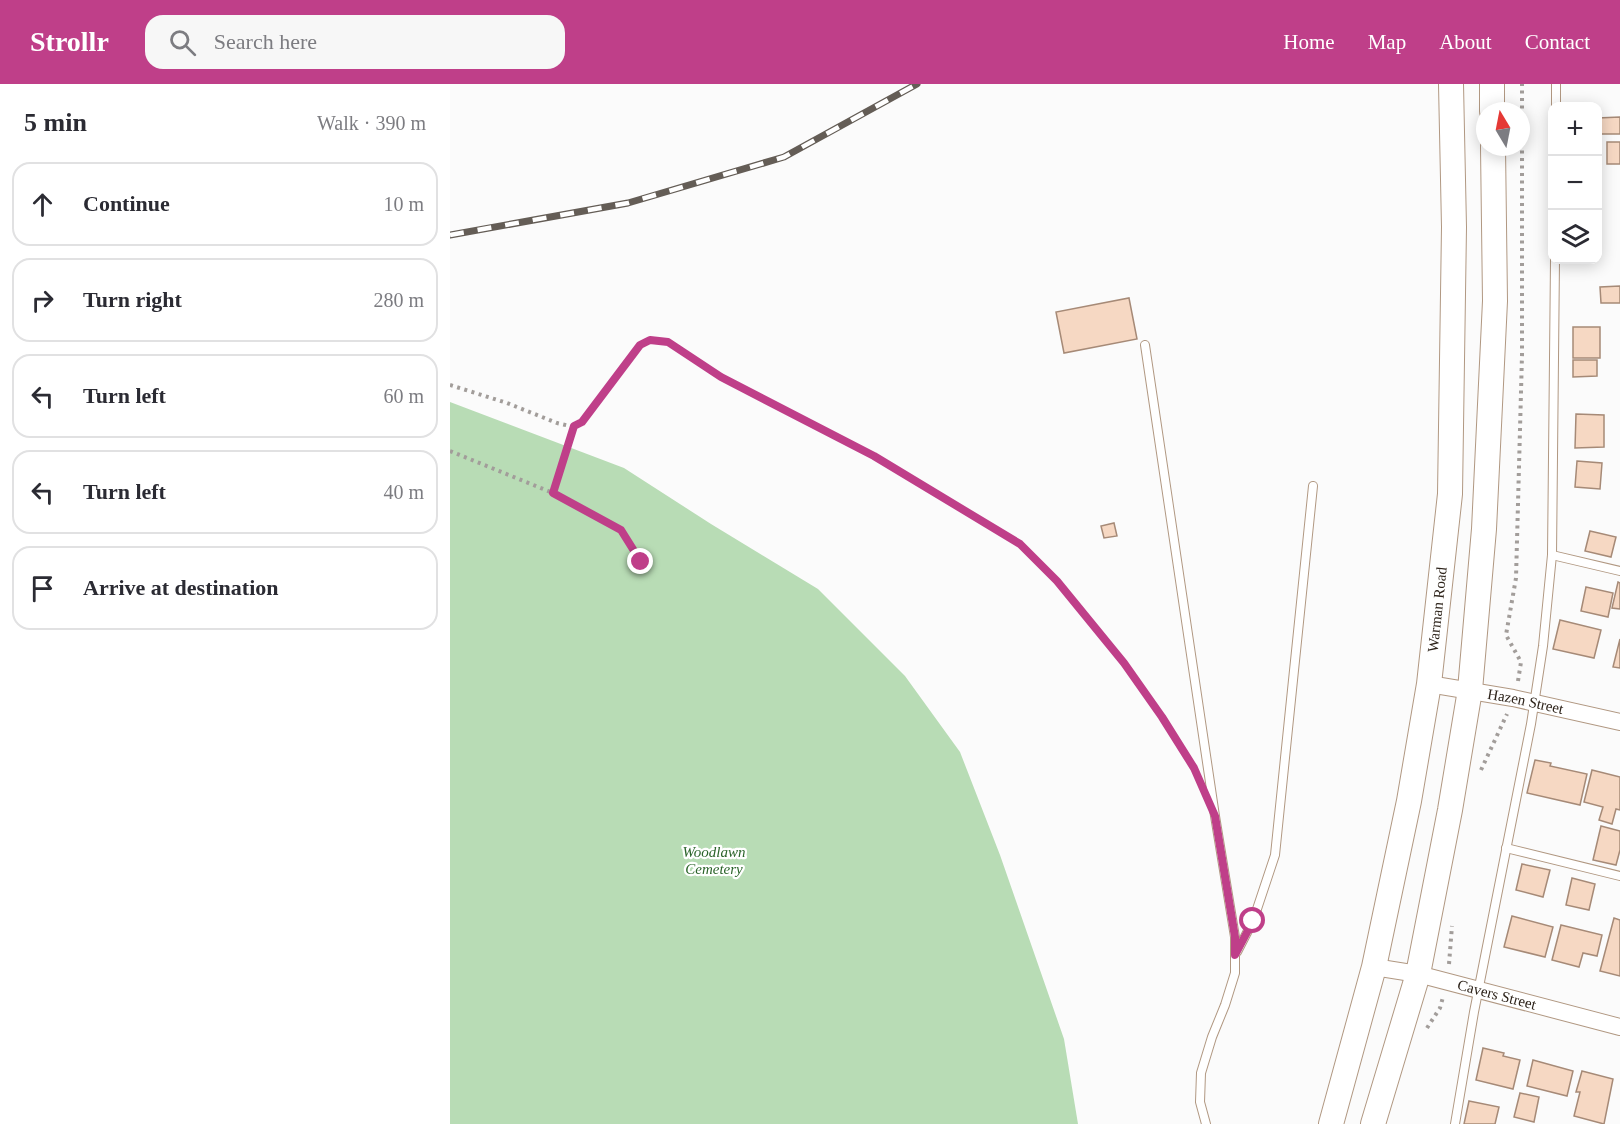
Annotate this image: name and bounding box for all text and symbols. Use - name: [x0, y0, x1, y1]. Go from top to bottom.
- search box: [145, 15, 565, 69]
- text: Strollr: [30, 26, 109, 57]
- icon: search: [166, 26, 199, 59]
- text: Search here: [214, 29, 317, 54]
- text: Home: [1283, 30, 1335, 54]
- text: Map: [1368, 30, 1406, 54]
- text: About: [1439, 30, 1492, 54]
- text: Contact: [1525, 30, 1590, 54]
- north arrow: [1476, 102, 1530, 156]
- map controls: [1548, 102, 1602, 264]
- button: +: [1548, 102, 1602, 156]
- text: 5 min: [24, 108, 87, 137]
- text: Walk · 390 m: [317, 112, 426, 134]
- button: −: [1548, 156, 1602, 210]
- icon: ahead: [26, 188, 59, 221]
- text: Continue: [83, 191, 170, 216]
- text: 10 m: [383, 193, 424, 215]
- button: layers: [1548, 210, 1602, 264]
- icon: right: [26, 284, 59, 317]
- text: Turn right: [83, 287, 182, 312]
- text: 280 m: [373, 289, 424, 311]
- icon: left: [26, 380, 59, 413]
- text: Turn left: [83, 383, 166, 408]
- text: 60 m: [383, 385, 424, 407]
- icon: left: [26, 476, 59, 509]
- text: Turn left: [83, 479, 166, 504]
- text: 40 m: [383, 481, 424, 503]
- route end: [627, 548, 653, 574]
- street label: Warman Road: [1425, 566, 1450, 653]
- icon: arrive: [26, 572, 59, 605]
- text: Arrive at destination: [83, 575, 279, 600]
- street label: Hazen Street: [1486, 686, 1566, 717]
- park label: Woodlawn Cemetery: [683, 844, 745, 877]
- route start: [1239, 907, 1265, 933]
- street label: Cavers Street: [1456, 977, 1539, 1013]

